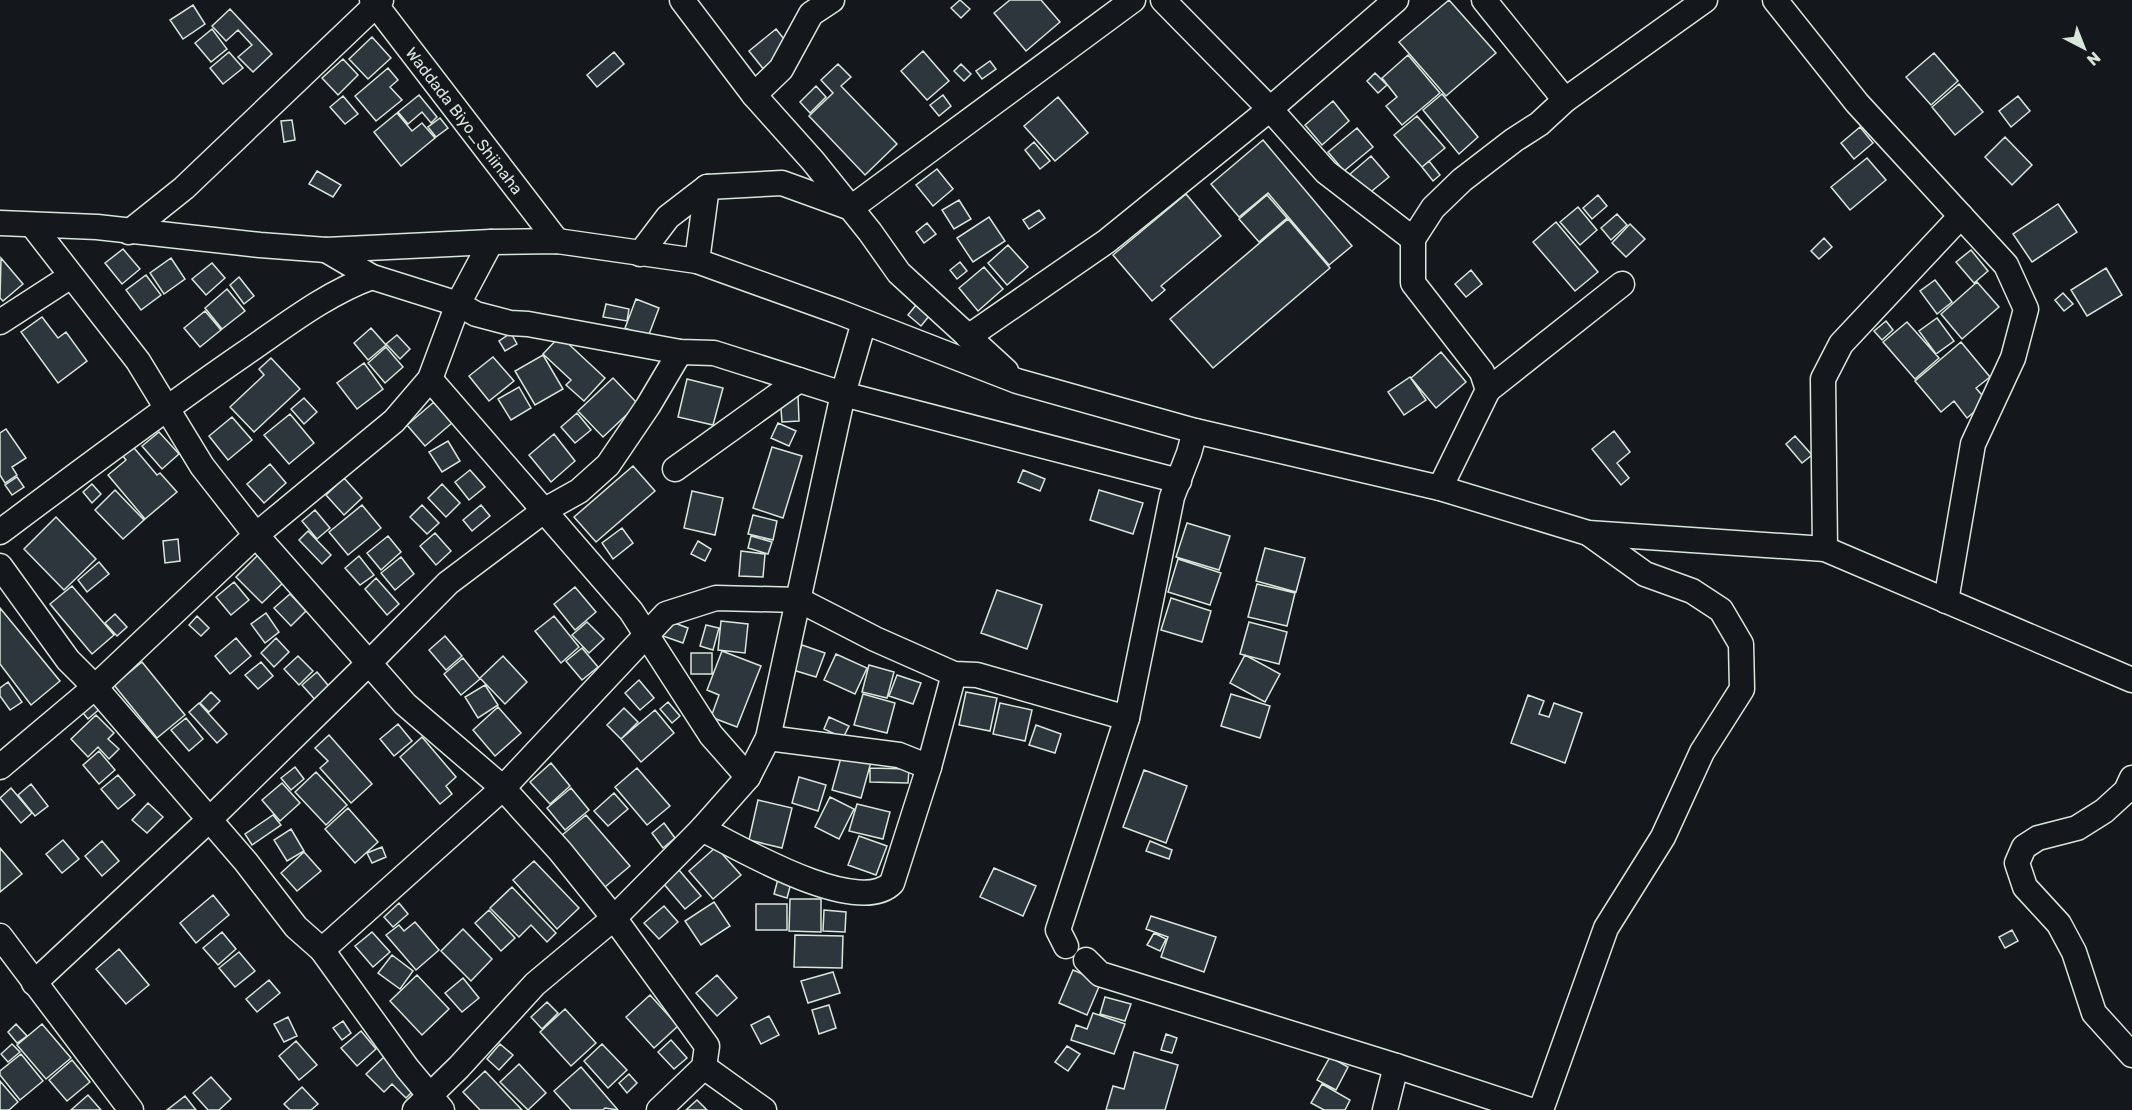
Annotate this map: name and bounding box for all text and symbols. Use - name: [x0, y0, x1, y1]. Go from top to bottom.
- north arrow: [2054, 18, 2114, 78]
- street label: Waddada Biyo_Shiinaha: [402, 43, 527, 198]
- text: N: [2083, 48, 2104, 70]

